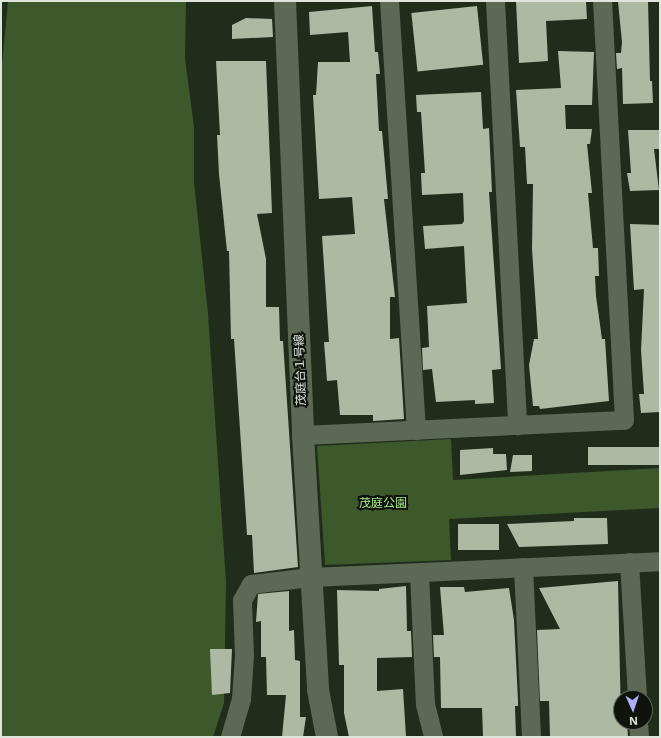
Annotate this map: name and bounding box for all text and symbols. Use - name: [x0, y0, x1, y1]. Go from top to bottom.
- street label: 茂庭台１号線: [292, 334, 308, 406]
- park label: 茂庭公園: [359, 496, 407, 510]
- north arrow: [613, 690, 653, 730]
- text: N: [629, 714, 638, 729]

